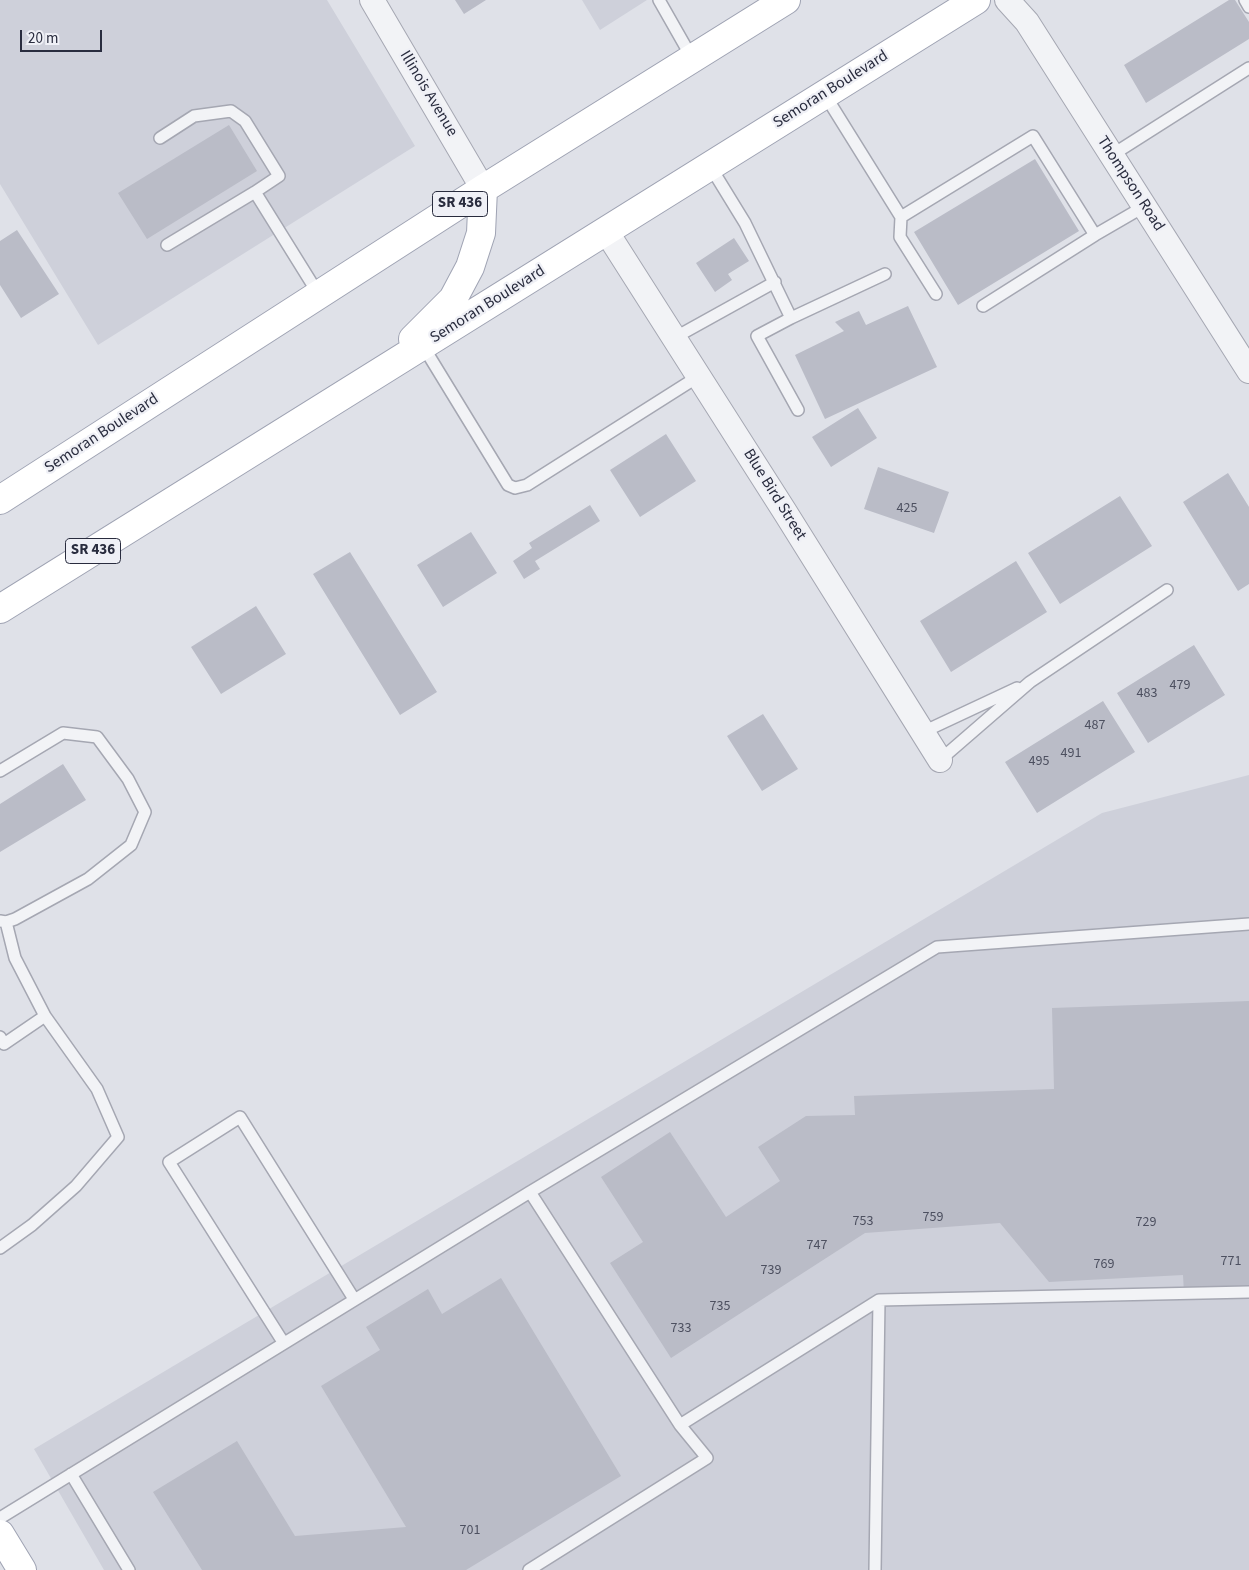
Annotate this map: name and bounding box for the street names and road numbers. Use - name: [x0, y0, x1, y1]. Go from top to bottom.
- street label: Semoran Boulevard: [770, 47, 892, 133]
- street label: Illinois Avenue: [395, 48, 461, 140]
- street label: Thompson Road: [1092, 133, 1168, 235]
- road number: SR 436: [432, 192, 488, 216]
- street label: Semoran Boulevard: [427, 262, 549, 348]
- street label: Semoran Boulevard: [41, 390, 163, 478]
- street label: Blue Bird Street: [738, 446, 810, 544]
- road number: SR 436: [66, 538, 120, 564]

